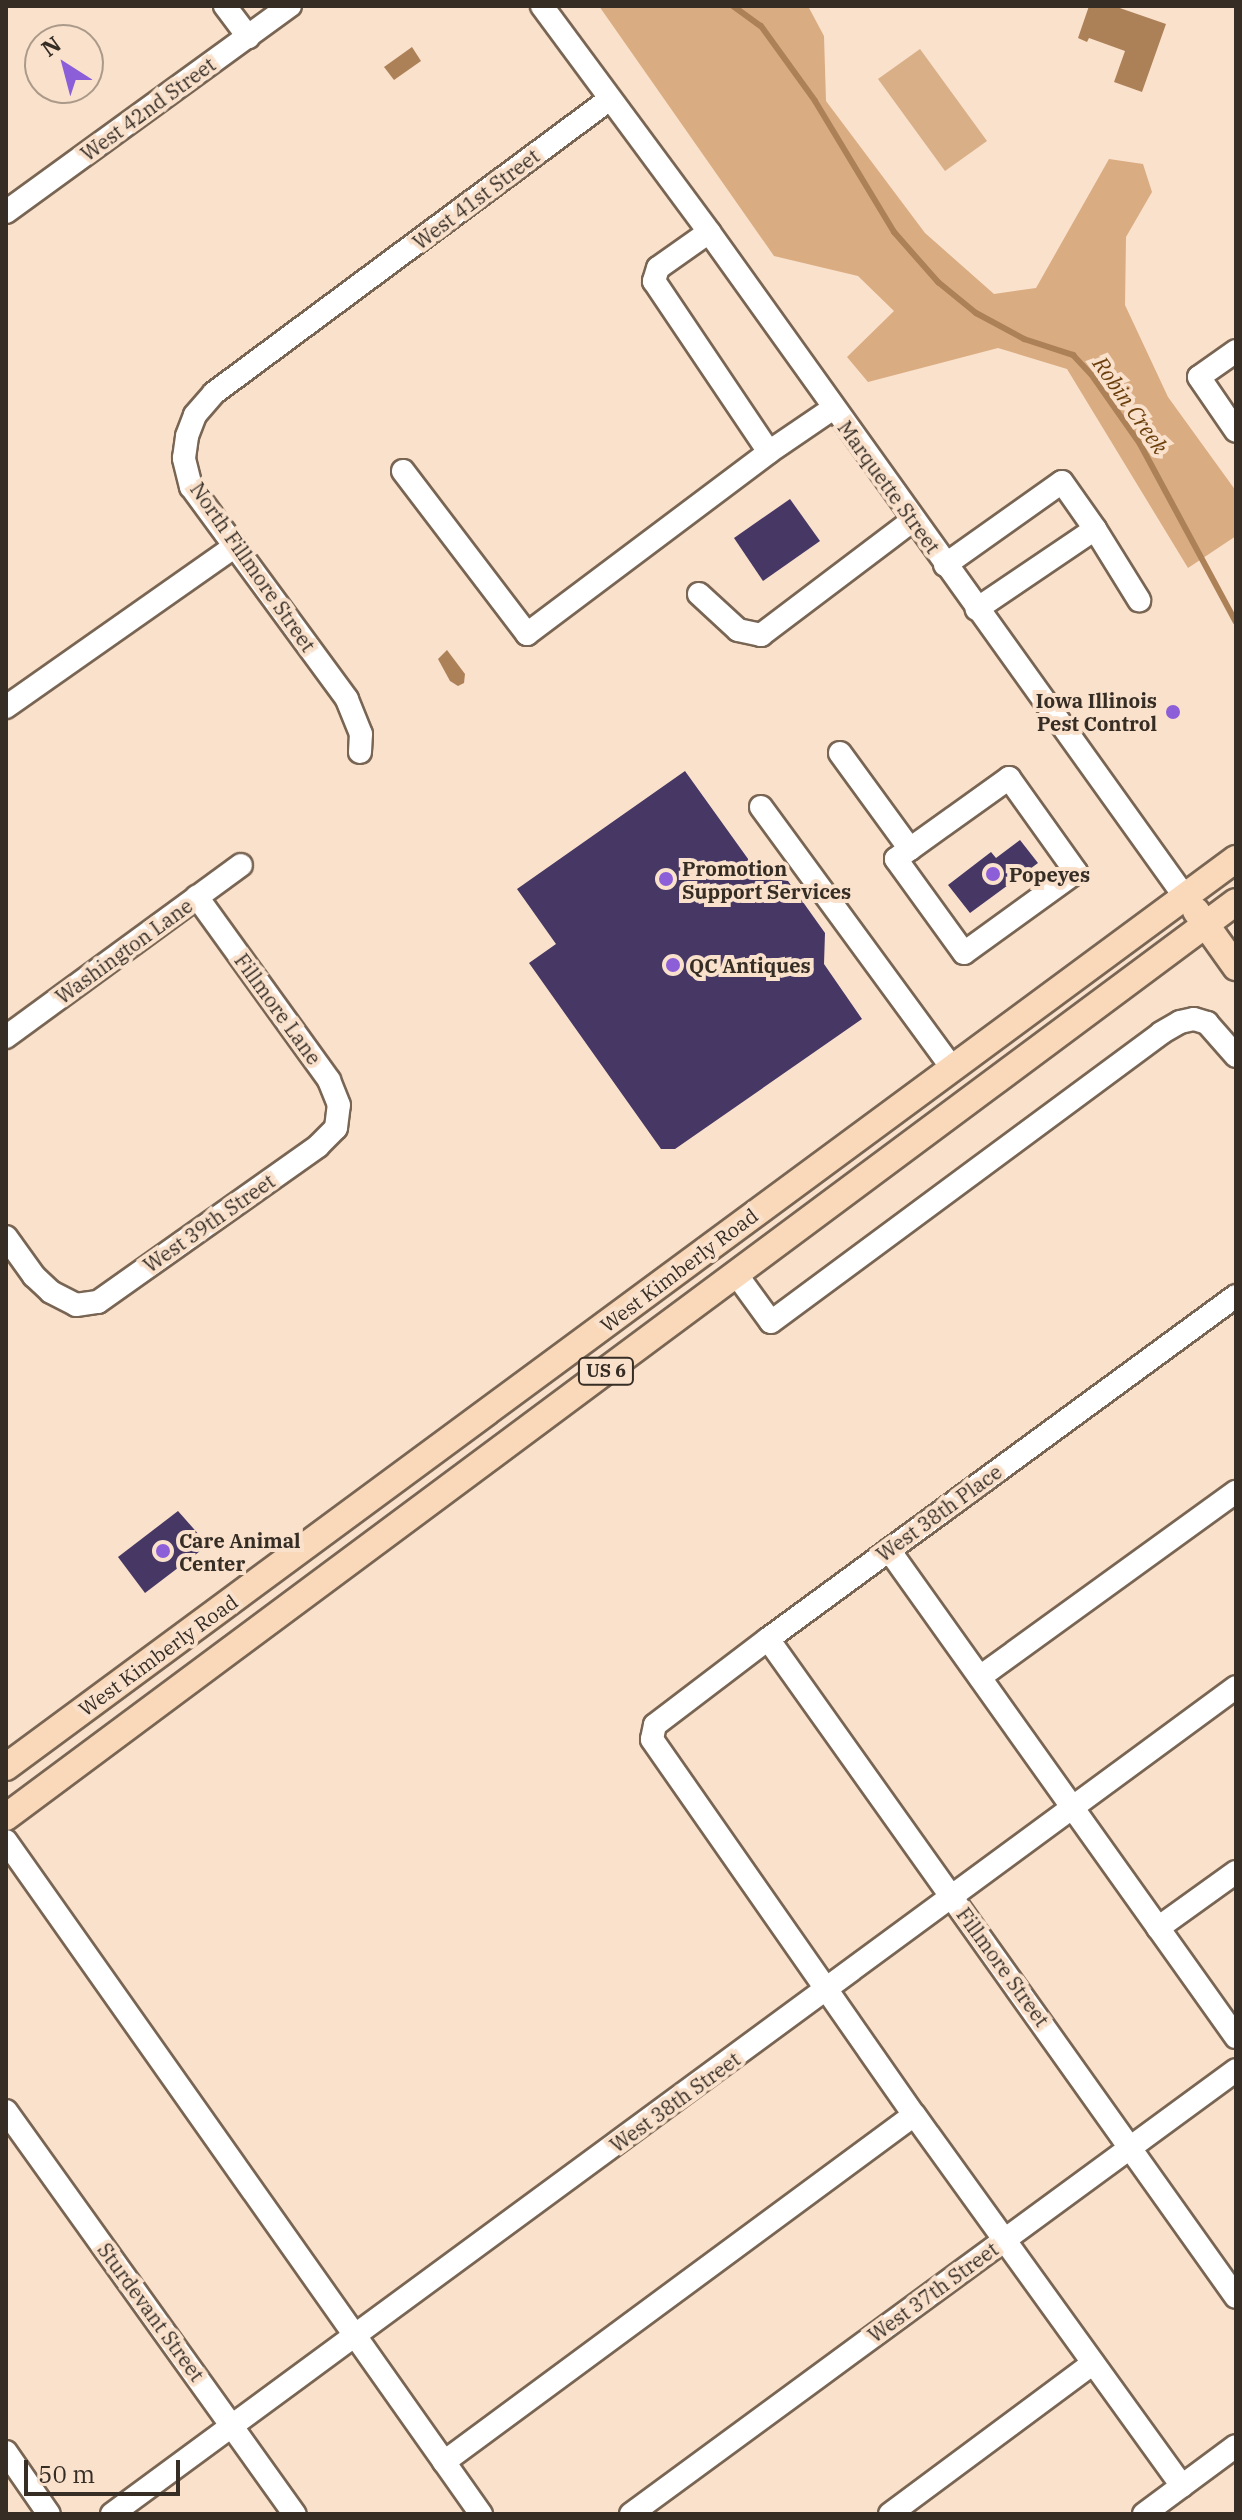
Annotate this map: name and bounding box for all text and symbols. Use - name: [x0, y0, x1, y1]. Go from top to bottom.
- north arrow: [24, 24, 104, 104]
- text: N: [35, 29, 66, 63]
- street label: West 42nd Street: [76, 52, 220, 166]
- street label: West 41st Street: [408, 144, 544, 254]
- water label: Robin Creek: [1088, 351, 1174, 459]
- street label: Marquette Street: [833, 416, 945, 558]
- street label: North Fillmore Street: [186, 478, 320, 656]
- place label: Iowa Illinois Pest Control: [1036, 688, 1157, 735]
- marker: Iowa Illinois Pest Control: [1164, 703, 1182, 721]
- place label: Promotion Support Services: [682, 856, 851, 903]
- place label: Popeyes: [1009, 862, 1090, 886]
- marker: Popeyes: [984, 865, 1002, 883]
- marker: Promotion Support Services: [657, 870, 675, 888]
- street label: Washington Lane: [51, 893, 197, 1009]
- street label: Fillmore Lane: [230, 949, 326, 1069]
- place label: QC Antiques: [689, 953, 811, 977]
- marker: QC Antiques: [664, 956, 682, 974]
- street label: West 39th Street: [139, 1169, 279, 1277]
- street label: West Kimberly Road: [596, 1203, 762, 1337]
- road number: US 6: [576, 1357, 636, 1385]
- street label: West 38th Place: [872, 1460, 1006, 1566]
- place label: Care Animal Center: [179, 1528, 301, 1575]
- marker: Care Animal Center: [154, 1542, 172, 1560]
- street label: West Kimberly Road: [74, 1589, 242, 1721]
- street label: Fillmore Street: [952, 1903, 1054, 2031]
- street label: West 38th Street: [605, 2047, 745, 2157]
- street label: West 37th Street: [863, 2237, 1003, 2347]
- street label: Sturdevant Street: [93, 2238, 209, 2386]
- scale bar: [28, 2444, 184, 2494]
- text: 50 m: [38, 2458, 95, 2490]

